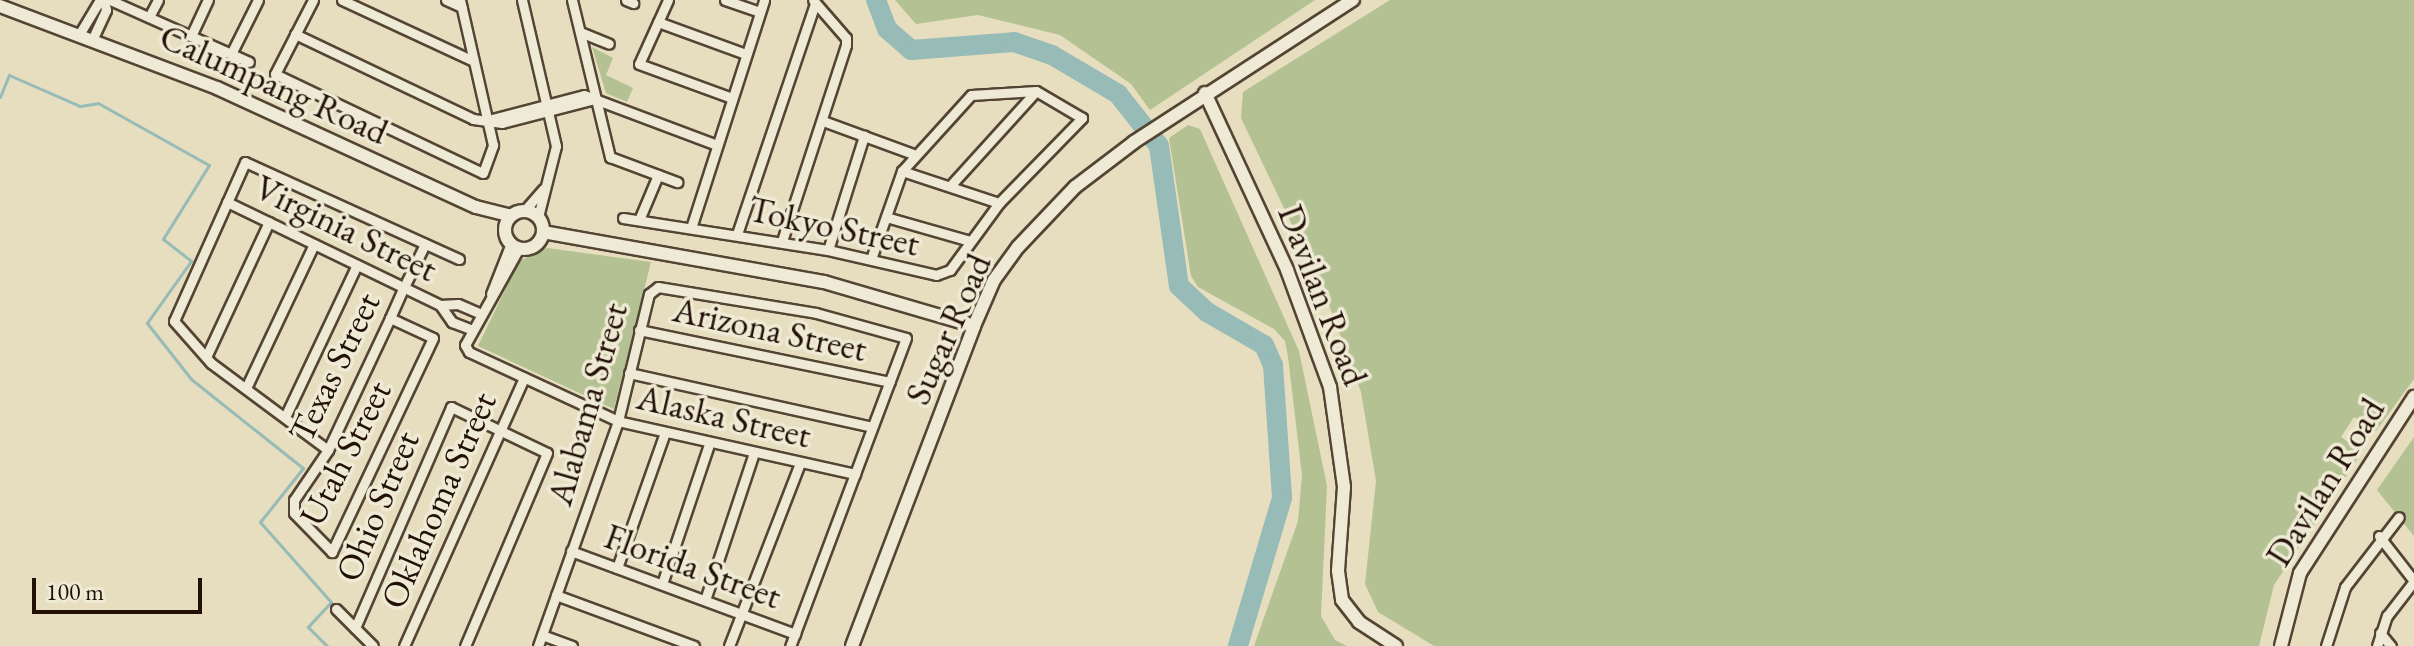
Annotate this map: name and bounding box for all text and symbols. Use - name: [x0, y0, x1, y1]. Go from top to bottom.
- street label: Calumpang Road: [153, 14, 395, 154]
- street label: Virginia Street: [248, 165, 444, 291]
- street label: Tokyo Street: [745, 187, 923, 265]
- street label: Davilan Road: [1269, 199, 1377, 391]
- street label: Sugar Road: [896, 247, 1000, 411]
- street label: Texas Street: [279, 285, 389, 449]
- street label: Arizona Street: [669, 287, 871, 371]
- street label: Alabama Street: [537, 298, 637, 510]
- street label: Utah Street: [290, 373, 400, 533]
- street label: Alaska Street: [633, 375, 815, 457]
- street label: Oklahoma Street: [371, 385, 505, 615]
- street label: Davilan Road: [2256, 390, 2394, 574]
- street label: Ohio Street: [326, 424, 428, 588]
- street label: Florida Street: [599, 514, 787, 618]
- scale bar: [36, 562, 206, 612]
- text: 100 m: [46, 576, 104, 607]

